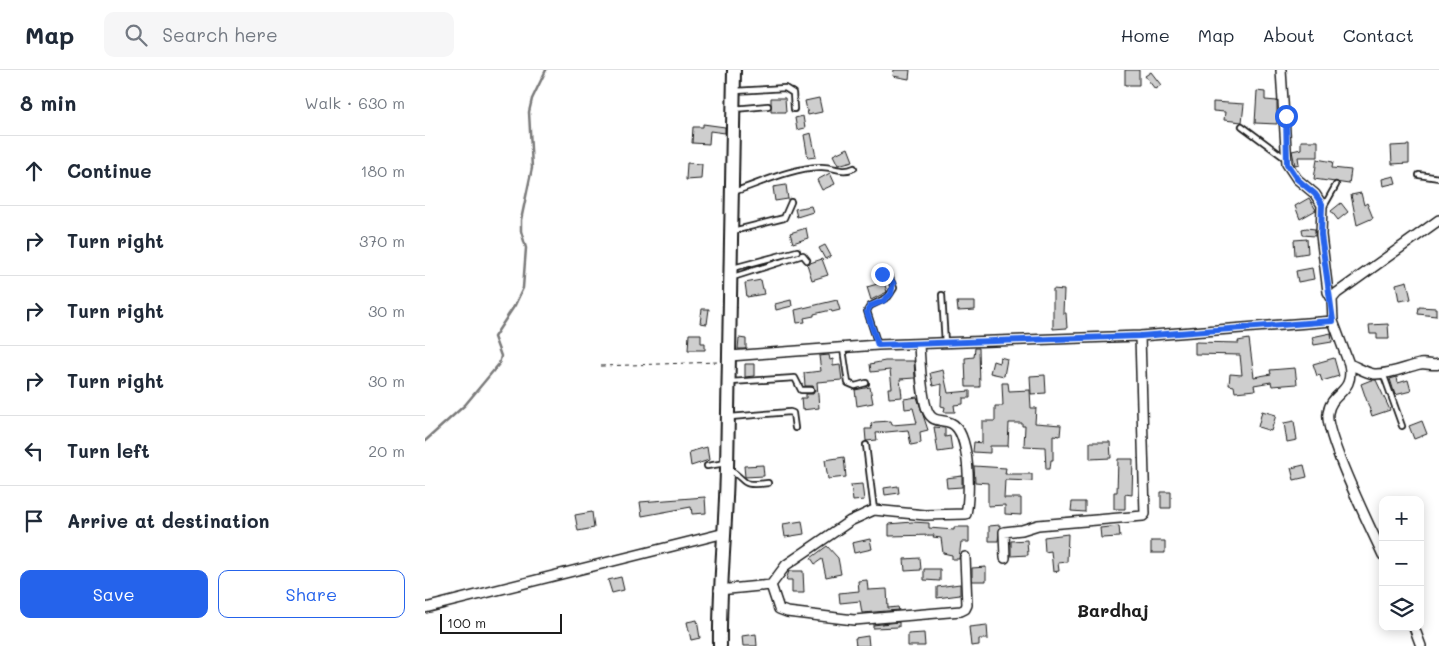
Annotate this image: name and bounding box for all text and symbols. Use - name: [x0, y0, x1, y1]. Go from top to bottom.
- search box: [104, 12, 454, 57]
- text: Map: [25, 19, 74, 50]
- icon: search: [122, 21, 150, 49]
- text: Search here: [162, 22, 278, 47]
- text: Home: [1121, 23, 1170, 47]
- text: Map: [1198, 23, 1234, 47]
- text: About: [1262, 23, 1315, 47]
- text: Contact: [1343, 23, 1414, 47]
- text: 8 min: [20, 89, 76, 116]
- text: Walk · 630 m: [304, 92, 405, 113]
- route start: [1275, 105, 1298, 128]
- icon: ahead: [20, 157, 48, 185]
- text: Continue: [67, 158, 152, 183]
- text: 180 m: [360, 160, 405, 181]
- icon: right: [20, 227, 48, 255]
- text: Turn right: [67, 228, 164, 253]
- text: 370 m: [359, 230, 405, 251]
- route end: [871, 263, 894, 286]
- icon: right: [20, 297, 48, 325]
- text: Turn right: [67, 298, 164, 323]
- text: 30 m: [368, 300, 405, 321]
- icon: right: [20, 367, 48, 395]
- text: Turn right: [67, 368, 164, 393]
- text: 30 m: [368, 370, 405, 391]
- icon: left: [20, 437, 48, 465]
- text: Turn left: [67, 438, 150, 463]
- text: 20 m: [368, 440, 405, 461]
- map controls: [1379, 496, 1424, 631]
- button: +: [1379, 496, 1424, 541]
- icon: arrive: [20, 507, 48, 535]
- text: Arrive at destination: [67, 508, 270, 533]
- button: −: [1379, 541, 1424, 586]
- button: Save: [20, 570, 208, 618]
- button: Share: [218, 570, 405, 618]
- button: layers: [1379, 586, 1424, 631]
- district label: Bardhaj: [1077, 598, 1149, 622]
- scale bar: [440, 611, 563, 634]
- text: 100 m: [447, 613, 486, 632]

